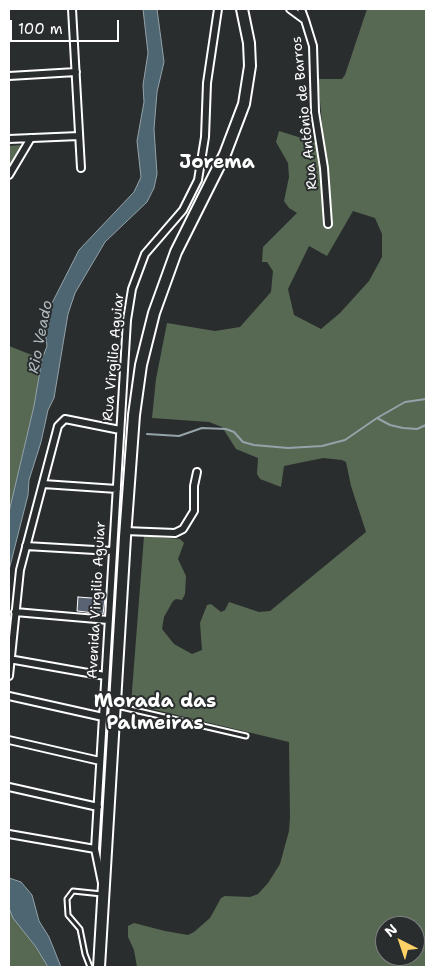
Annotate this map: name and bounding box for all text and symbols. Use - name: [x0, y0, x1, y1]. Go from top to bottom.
- scale bar: [12, 10, 121, 42]
- text: 100 m: [18, 19, 63, 39]
- street label: Rua Antônio de Barros: [289, 35, 321, 191]
- district label: Jorema: [179, 152, 255, 174]
- street label: Rua Virgilio Aguiar: [100, 292, 128, 422]
- water label: Rio Veado: [25, 299, 57, 375]
- street label: Avenida Virgilio Aguiar: [84, 521, 110, 679]
- district label: Morada das Palmeiras: [94, 691, 216, 735]
- north arrow: [375, 916, 425, 966]
- text: N: [381, 920, 401, 941]

